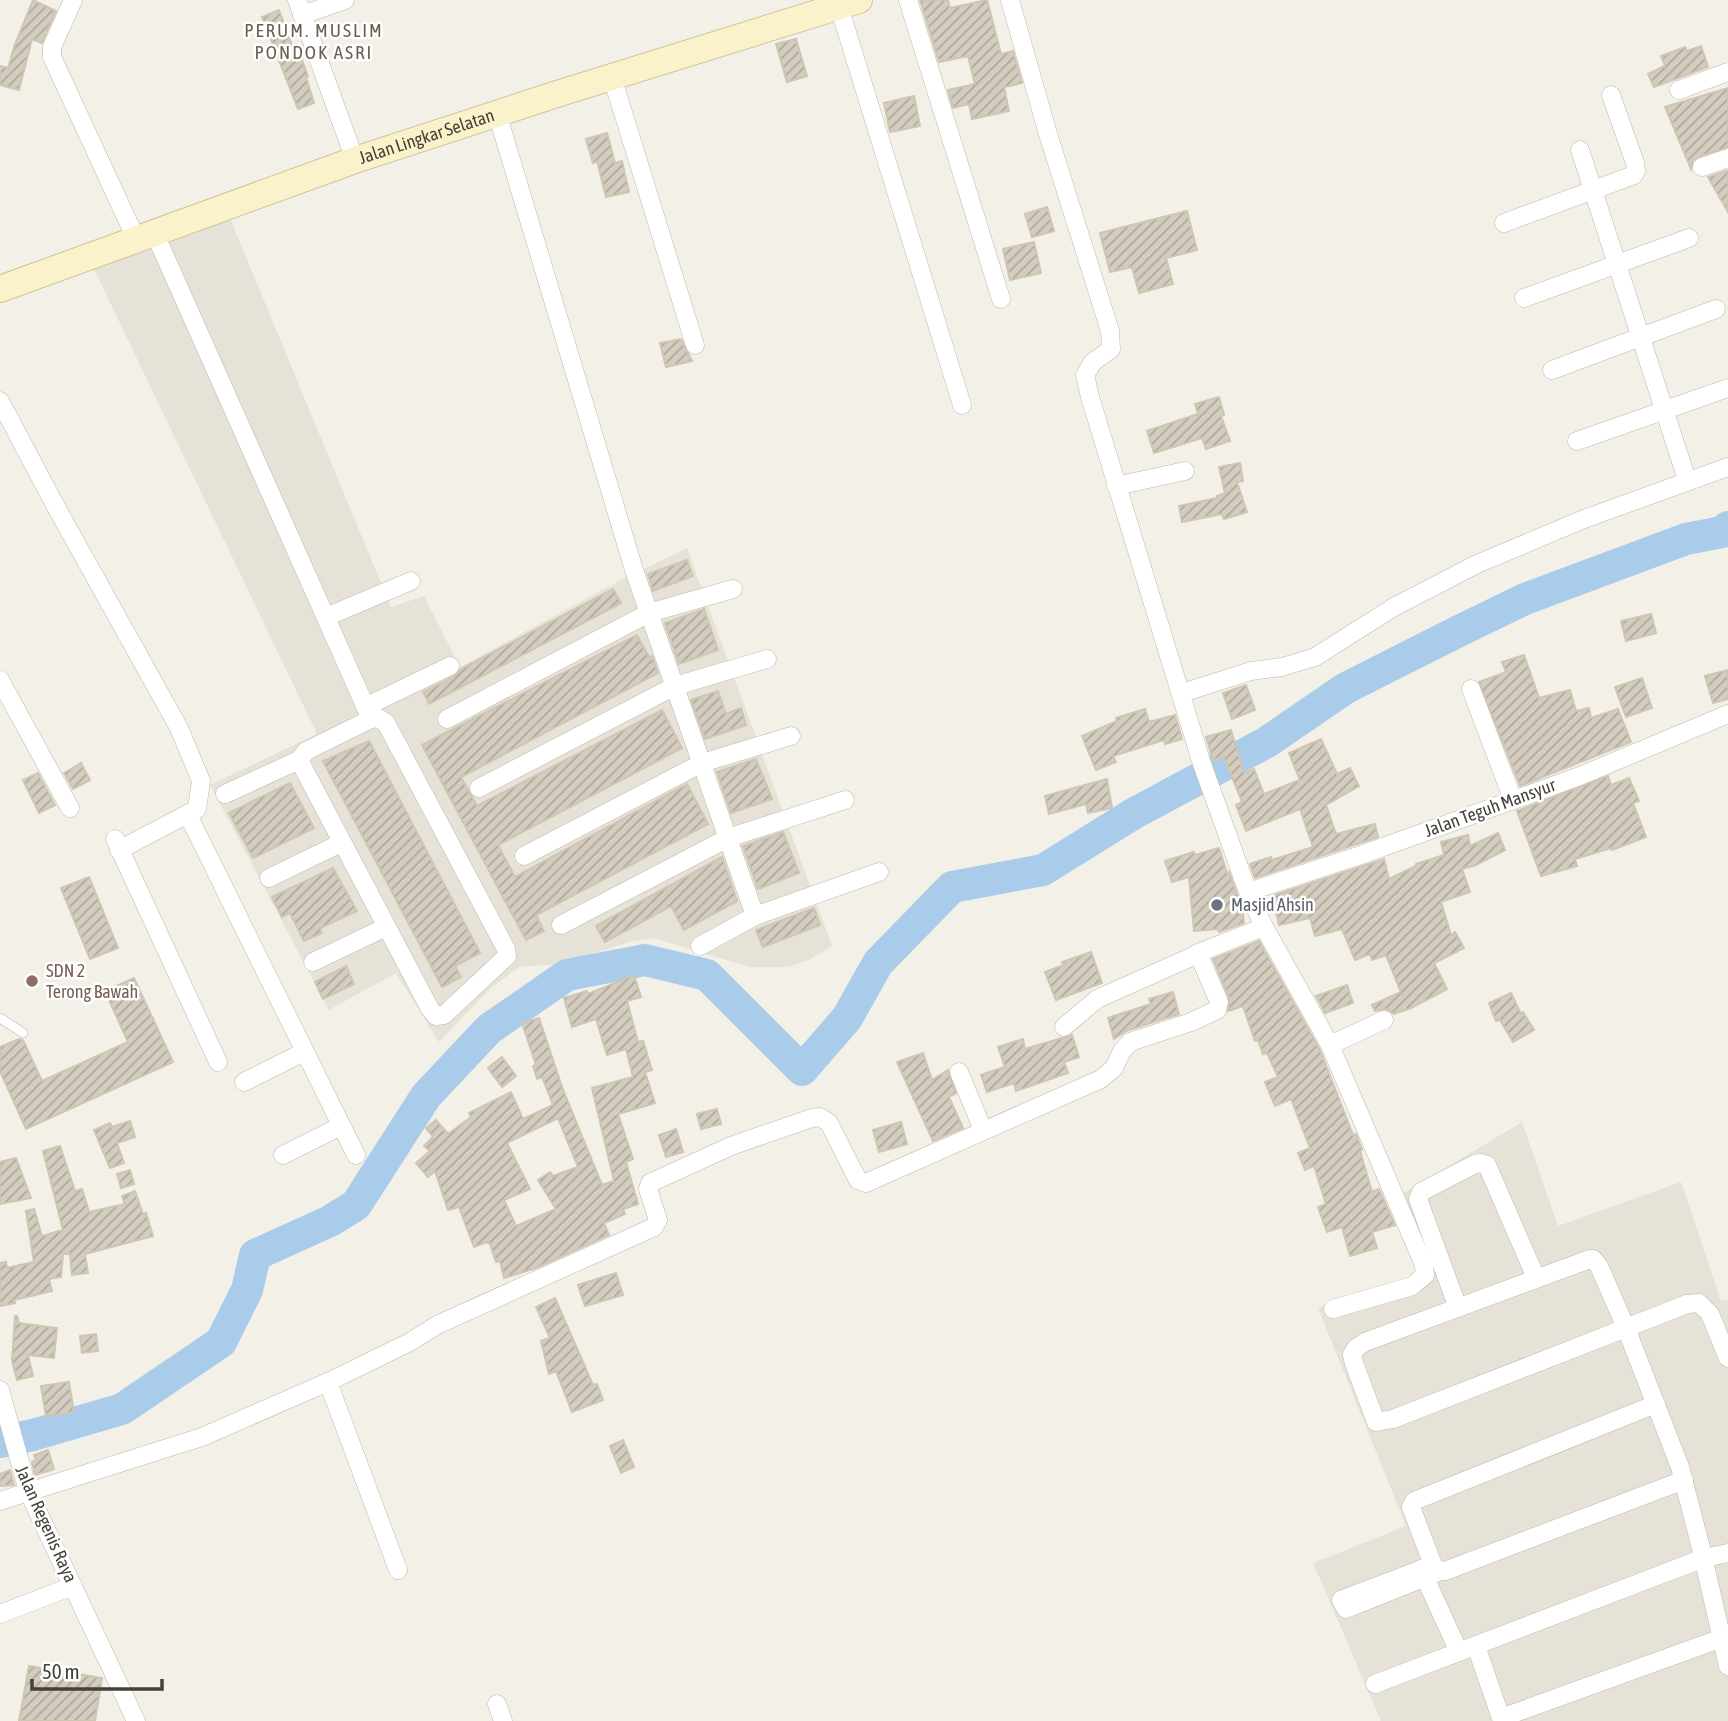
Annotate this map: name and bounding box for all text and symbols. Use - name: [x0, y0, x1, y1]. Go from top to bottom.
- district label: PERUM. MUSLIM PONDOK ASRI: [244, 19, 384, 63]
- street label: Jalan Lingkar Selatan: [356, 104, 497, 168]
- street label: Jalan Teguh Mansyur: [1421, 774, 1559, 841]
- place label: Masjid Ahsin: [1231, 894, 1314, 915]
- marker: Masjid Ahsin: [1209, 897, 1225, 913]
- place label: SDN 2 Terong Bawah: [46, 960, 138, 1002]
- marker: SDN 2 Terong Bawah: [24, 973, 40, 989]
- street label: Jalan Regenis Raya: [11, 1462, 82, 1586]
- scale bar: [32, 1648, 161, 1692]
- text: 50 m: [42, 1659, 80, 1683]

